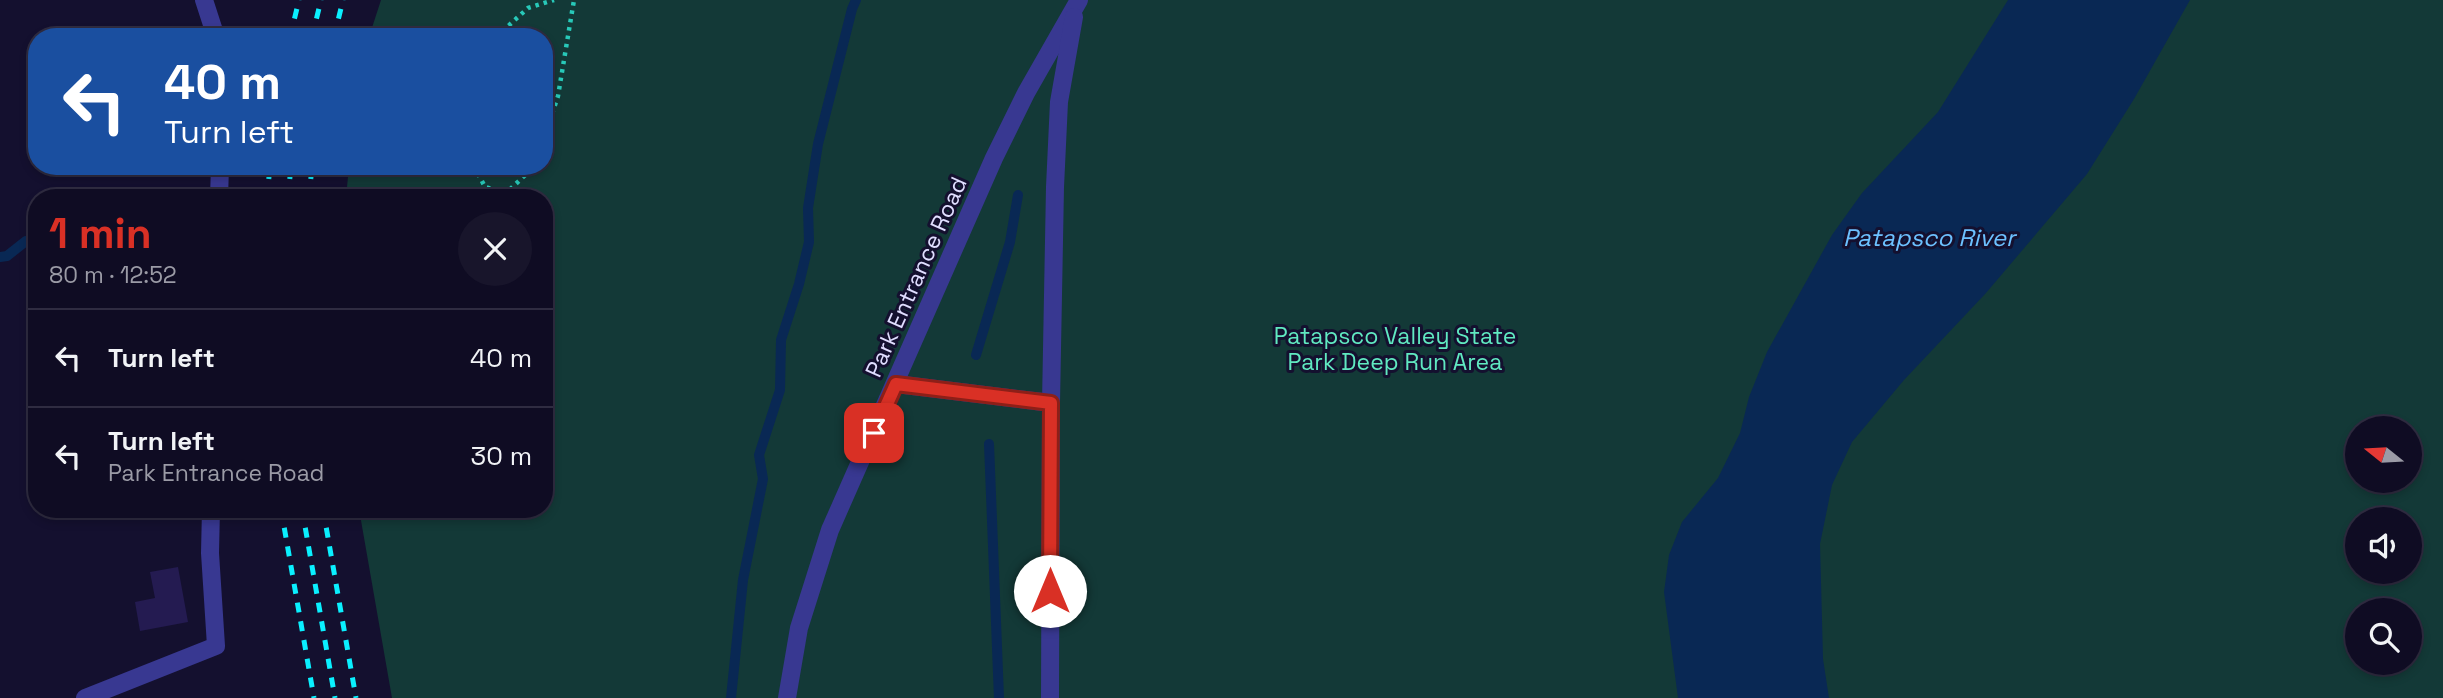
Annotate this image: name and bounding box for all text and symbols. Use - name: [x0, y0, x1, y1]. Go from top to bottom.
- text: 40 m: [164, 51, 281, 113]
- icon: left: [49, 56, 140, 147]
- text: Turn left: [164, 112, 294, 152]
- street label: Park Entrance Road: [858, 172, 974, 382]
- text: 1 min: [49, 207, 152, 260]
- button: close: [458, 212, 532, 286]
- water label: Patapsco River: [1843, 222, 2018, 253]
- text: 80 m · 12:52: [49, 260, 177, 290]
- park label: Patapsco Valley State Park Deep Run Area: [1274, 321, 1516, 377]
- icon: left: [49, 339, 87, 377]
- text: Turn left: [108, 341, 215, 375]
- text: 40 m: [470, 341, 532, 375]
- pin: [844, 403, 904, 463]
- icon: arrive: [855, 414, 893, 452]
- north arrow: [2345, 416, 2422, 494]
- map controls: [2345, 416, 2422, 675]
- text: Turn left: [108, 424, 215, 458]
- icon: left: [49, 437, 87, 475]
- text: 30 m: [471, 439, 532, 473]
- text: Park Entrance Road: [108, 458, 324, 488]
- button: sound: [2345, 507, 2422, 584]
- position arrow: [1013, 554, 1087, 628]
- button: search: [2345, 598, 2422, 675]

